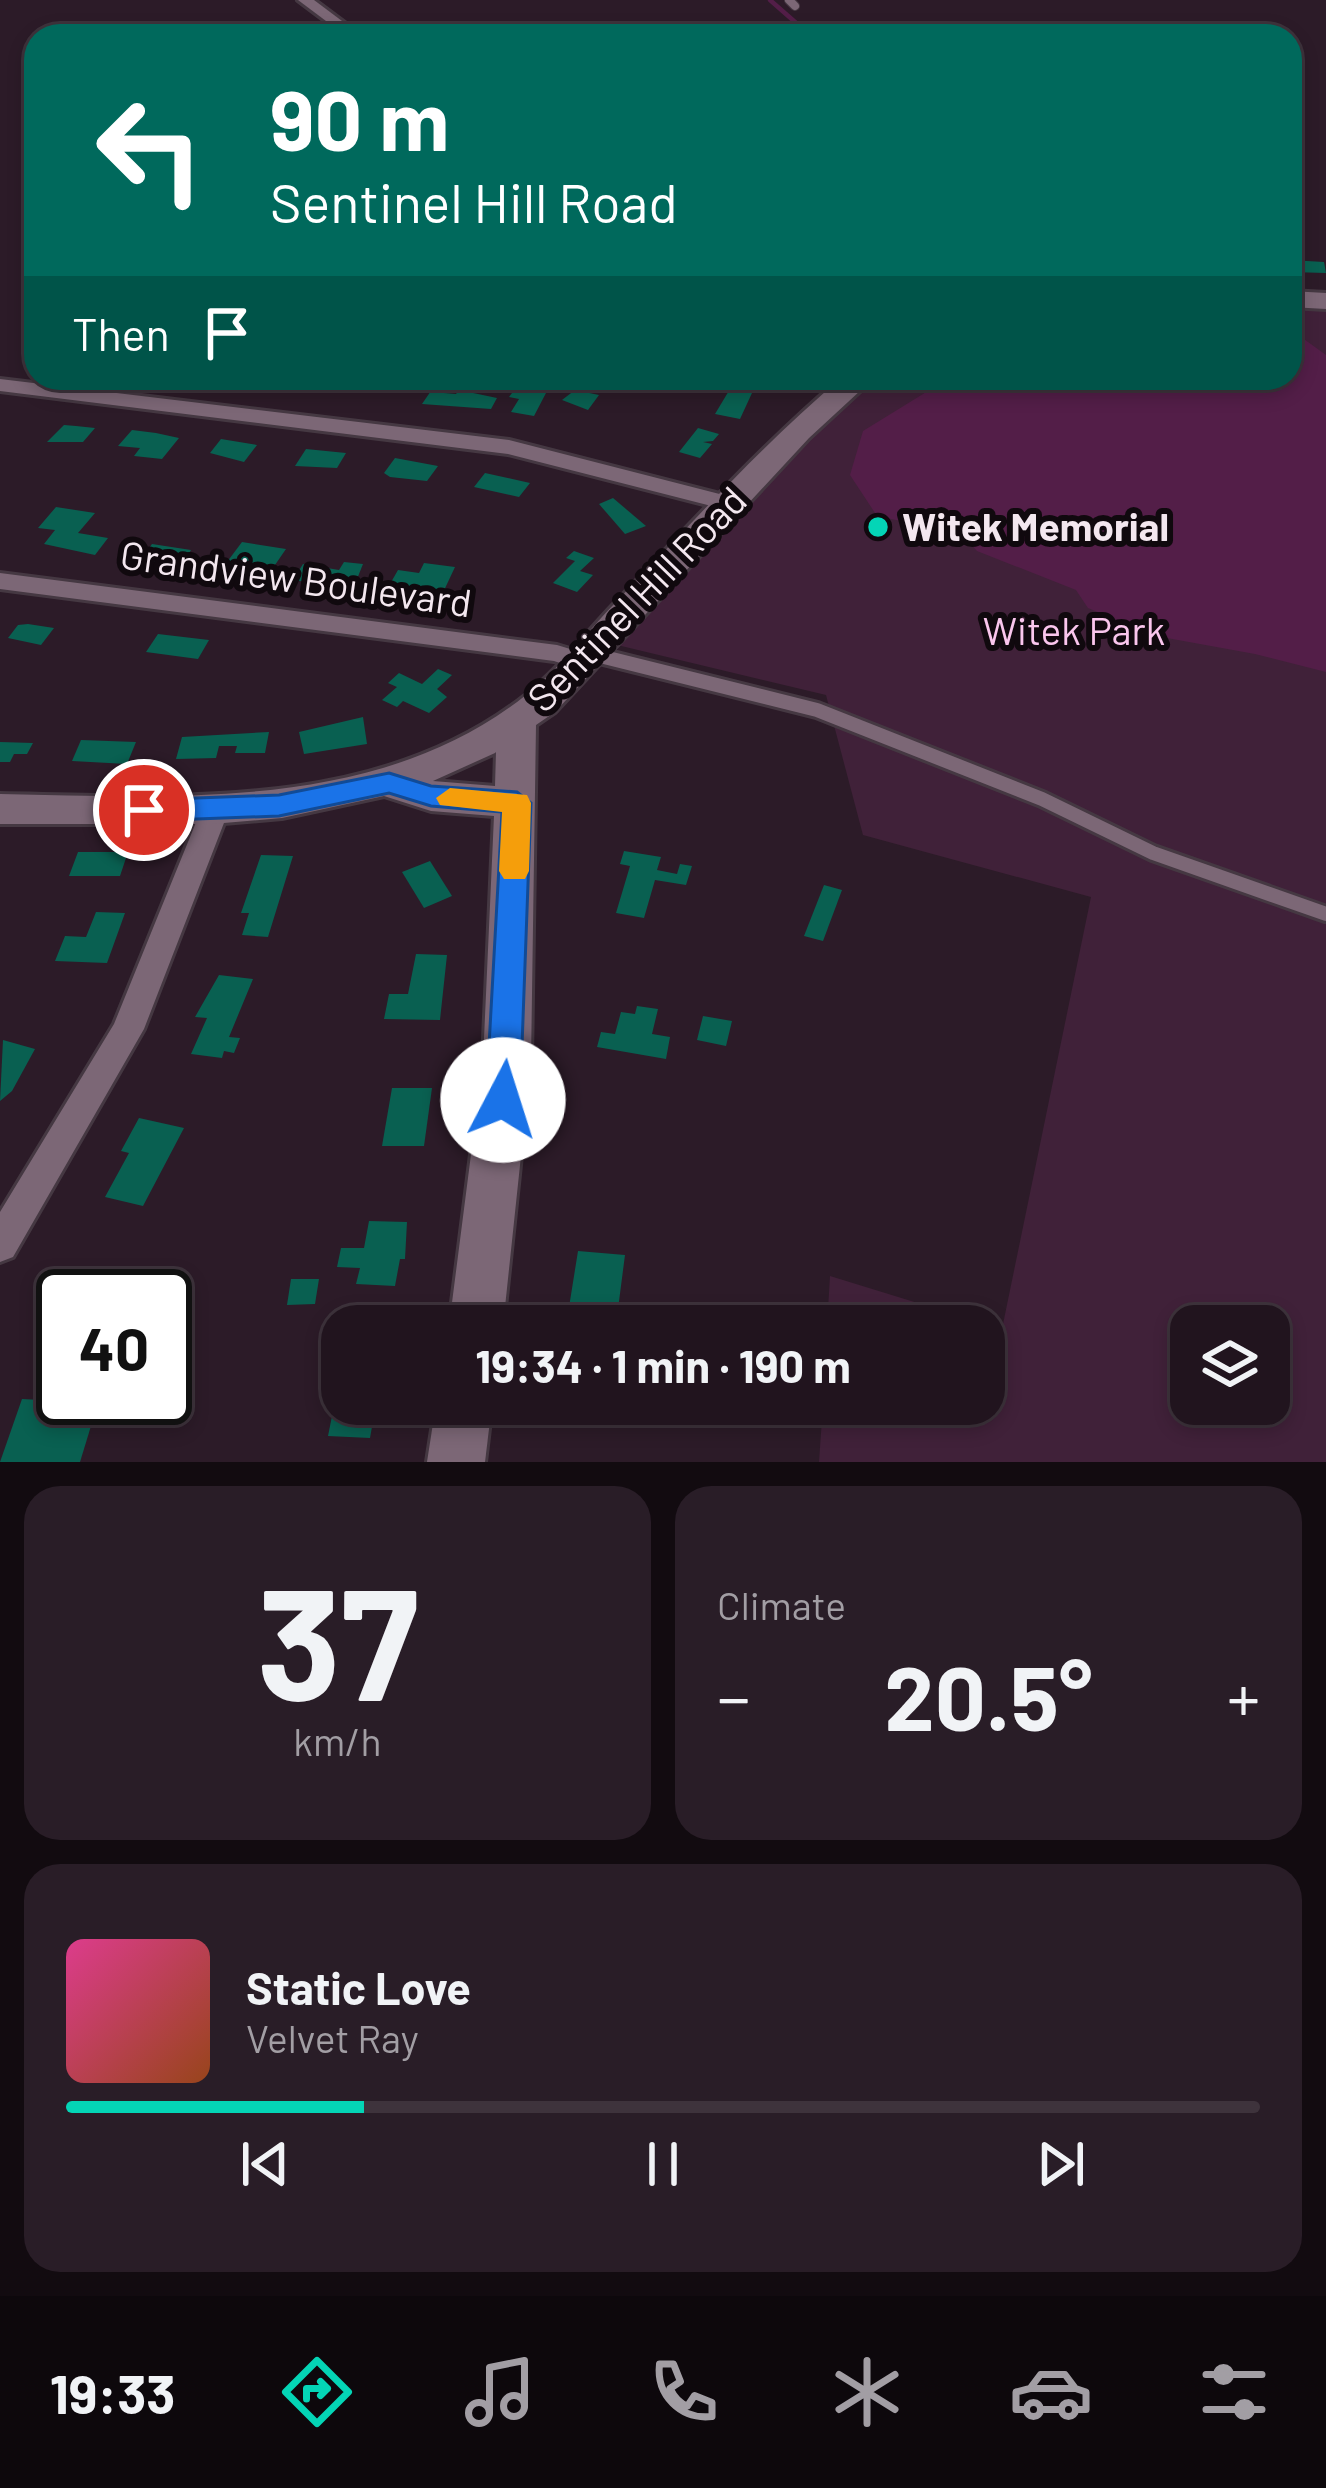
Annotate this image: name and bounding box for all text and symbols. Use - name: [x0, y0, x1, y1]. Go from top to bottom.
- text: 90 m: [270, 67, 449, 168]
- icon: left: [72, 72, 228, 228]
- text: Sentinel Hill Road: [270, 169, 678, 234]
- icon: arrive: [194, 300, 260, 366]
- text: Then: [72, 306, 170, 360]
- street label: Sentinel Hill Road: [517, 476, 755, 720]
- place label: Witek Memorial: [902, 502, 1169, 549]
- marker: Witek Memorial: [865, 514, 891, 540]
- street label: Grandview Boulevard: [118, 530, 475, 625]
- park label: Witek Park: [983, 606, 1165, 653]
- pin: [93, 759, 195, 861]
- icon: arrive: [111, 777, 177, 843]
- position arrow: [440, 1037, 566, 1163]
- speed limit sign: 40: [36, 1269, 192, 1425]
- map controls: [1170, 1305, 1290, 1425]
- button: layers: [1170, 1305, 1290, 1425]
- text: 19:34 · 1 min · 190 m: [475, 1338, 851, 1392]
- text: 37: [257, 1545, 418, 1732]
- text: Climate: [717, 1581, 846, 1628]
- text: 20.5°: [884, 1641, 1093, 1749]
- text: −: [717, 1656, 750, 1735]
- text: +: [1227, 1656, 1260, 1735]
- text: km/h: [293, 1717, 382, 1764]
- text: Static Love: [246, 1960, 471, 2014]
- text: Velvet Ray: [246, 2014, 419, 2061]
- icon: previous: [232, 2131, 298, 2197]
- icon: pause: [630, 2131, 696, 2197]
- icon: next: [1028, 2131, 1094, 2197]
- icon: directions: [275, 2350, 359, 2434]
- icon: music: [458, 2350, 542, 2434]
- icon: phone: [642, 2350, 726, 2434]
- icon: climate: [825, 2350, 909, 2434]
- icon: car: [1009, 2350, 1093, 2434]
- icon: filters: [1192, 2350, 1276, 2434]
- text: 19:33: [50, 2360, 176, 2425]

